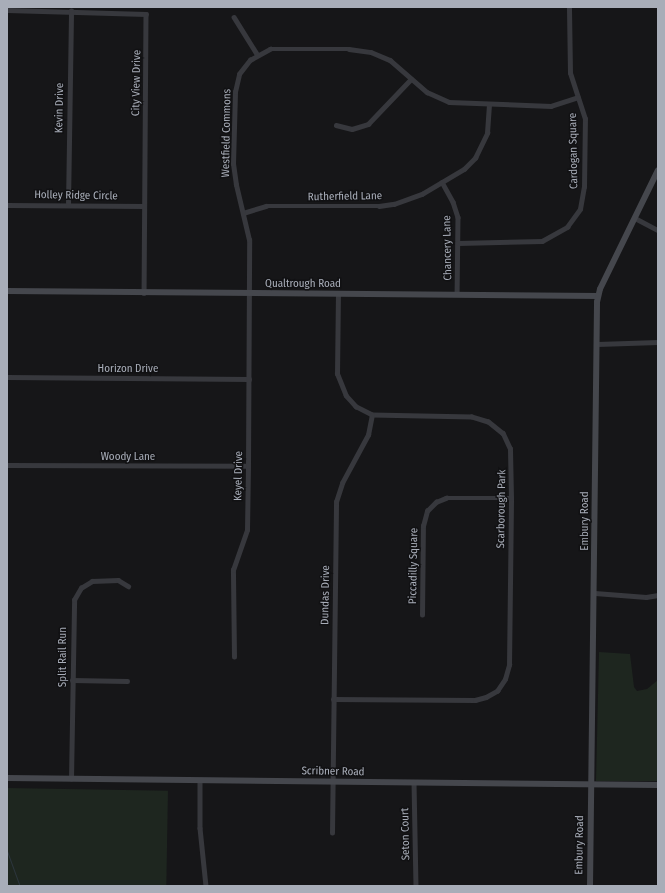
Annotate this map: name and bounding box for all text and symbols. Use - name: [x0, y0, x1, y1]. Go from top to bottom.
- street label: City View Drive: [130, 50, 144, 116]
- street label: Kevin Drive: [53, 83, 67, 133]
- street label: Westfield Commons: [220, 89, 234, 177]
- street label: Cardogan Square: [567, 113, 581, 189]
- street label: Holley Ridge Circle: [34, 189, 118, 203]
- street label: Rutherfield Lane: [308, 190, 382, 204]
- street label: Chancery Lane: [441, 215, 455, 281]
- street label: Qualtrough Road: [265, 277, 341, 291]
- street label: Horizon Drive: [98, 362, 158, 376]
- street label: Woody Lane: [101, 450, 155, 464]
- street label: Keyel Drive: [232, 451, 246, 501]
- street label: Scarborough Park: [495, 469, 509, 549]
- street label: Embury Road: [578, 491, 592, 551]
- street label: Piccadilly Square: [407, 528, 421, 604]
- street label: Dundas Drive: [319, 565, 333, 625]
- street label: Split Rail Run: [56, 627, 70, 687]
- street label: Scribner Road: [301, 765, 365, 779]
- street label: Seton Court: [399, 807, 413, 861]
- street label: Embury Road: [573, 815, 587, 875]

